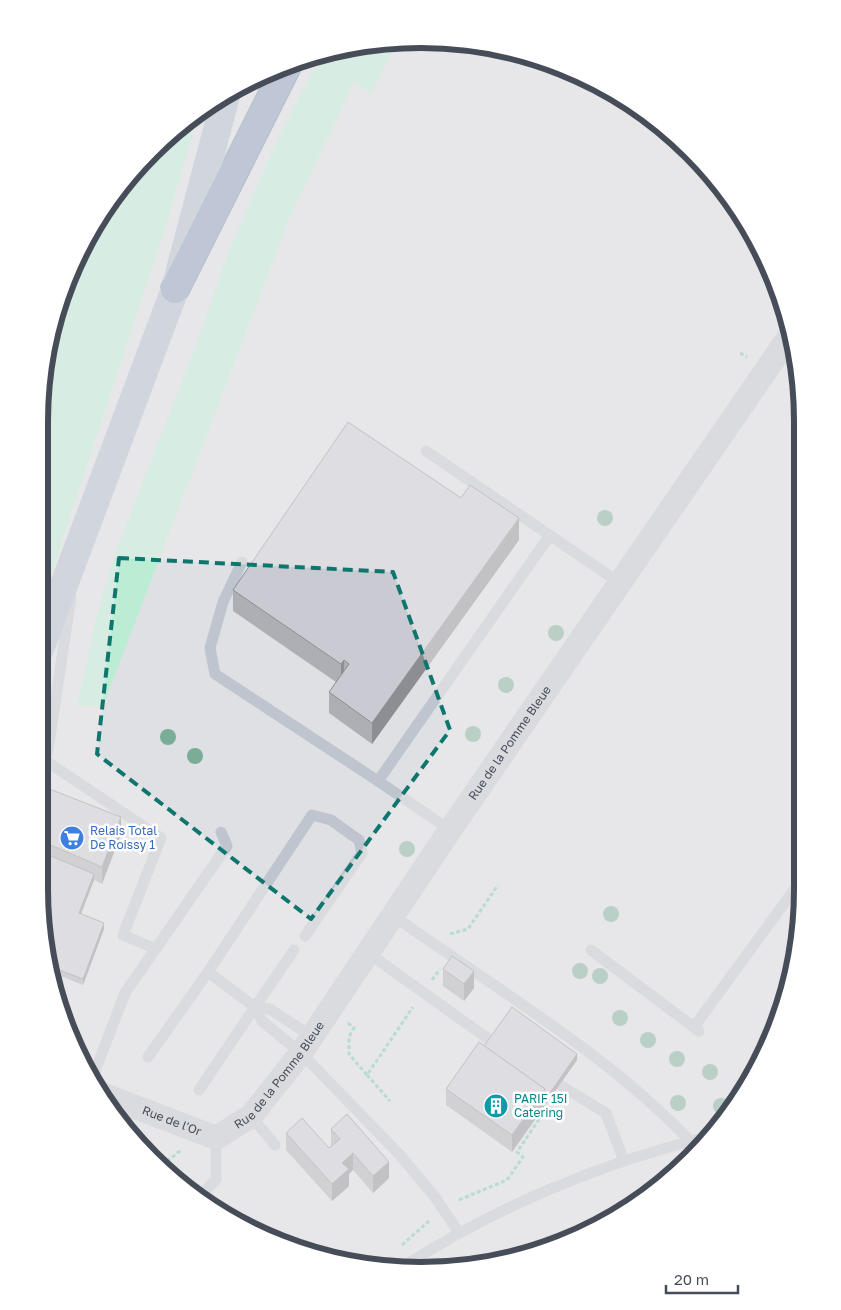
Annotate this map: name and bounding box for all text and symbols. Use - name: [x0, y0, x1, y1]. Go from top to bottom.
- street label: Rue de la Pomme Bleue: [465, 683, 554, 803]
- place label: Relais Total De Roissy 1: [90, 823, 157, 852]
- supermarket icon: Relais Total De Roissy 1: [59, 825, 85, 851]
- street label: Rue de la Pomme Bleue: [231, 1018, 327, 1132]
- place label: PARIF 15I Catering: [514, 1091, 568, 1120]
- building icon: PARIF 15I Catering: [483, 1093, 509, 1119]
- street label: Rue de l'Or: [140, 1102, 204, 1139]
- scale bar: [666, 1262, 738, 1294]
- text: 20 m: [674, 1270, 709, 1288]

